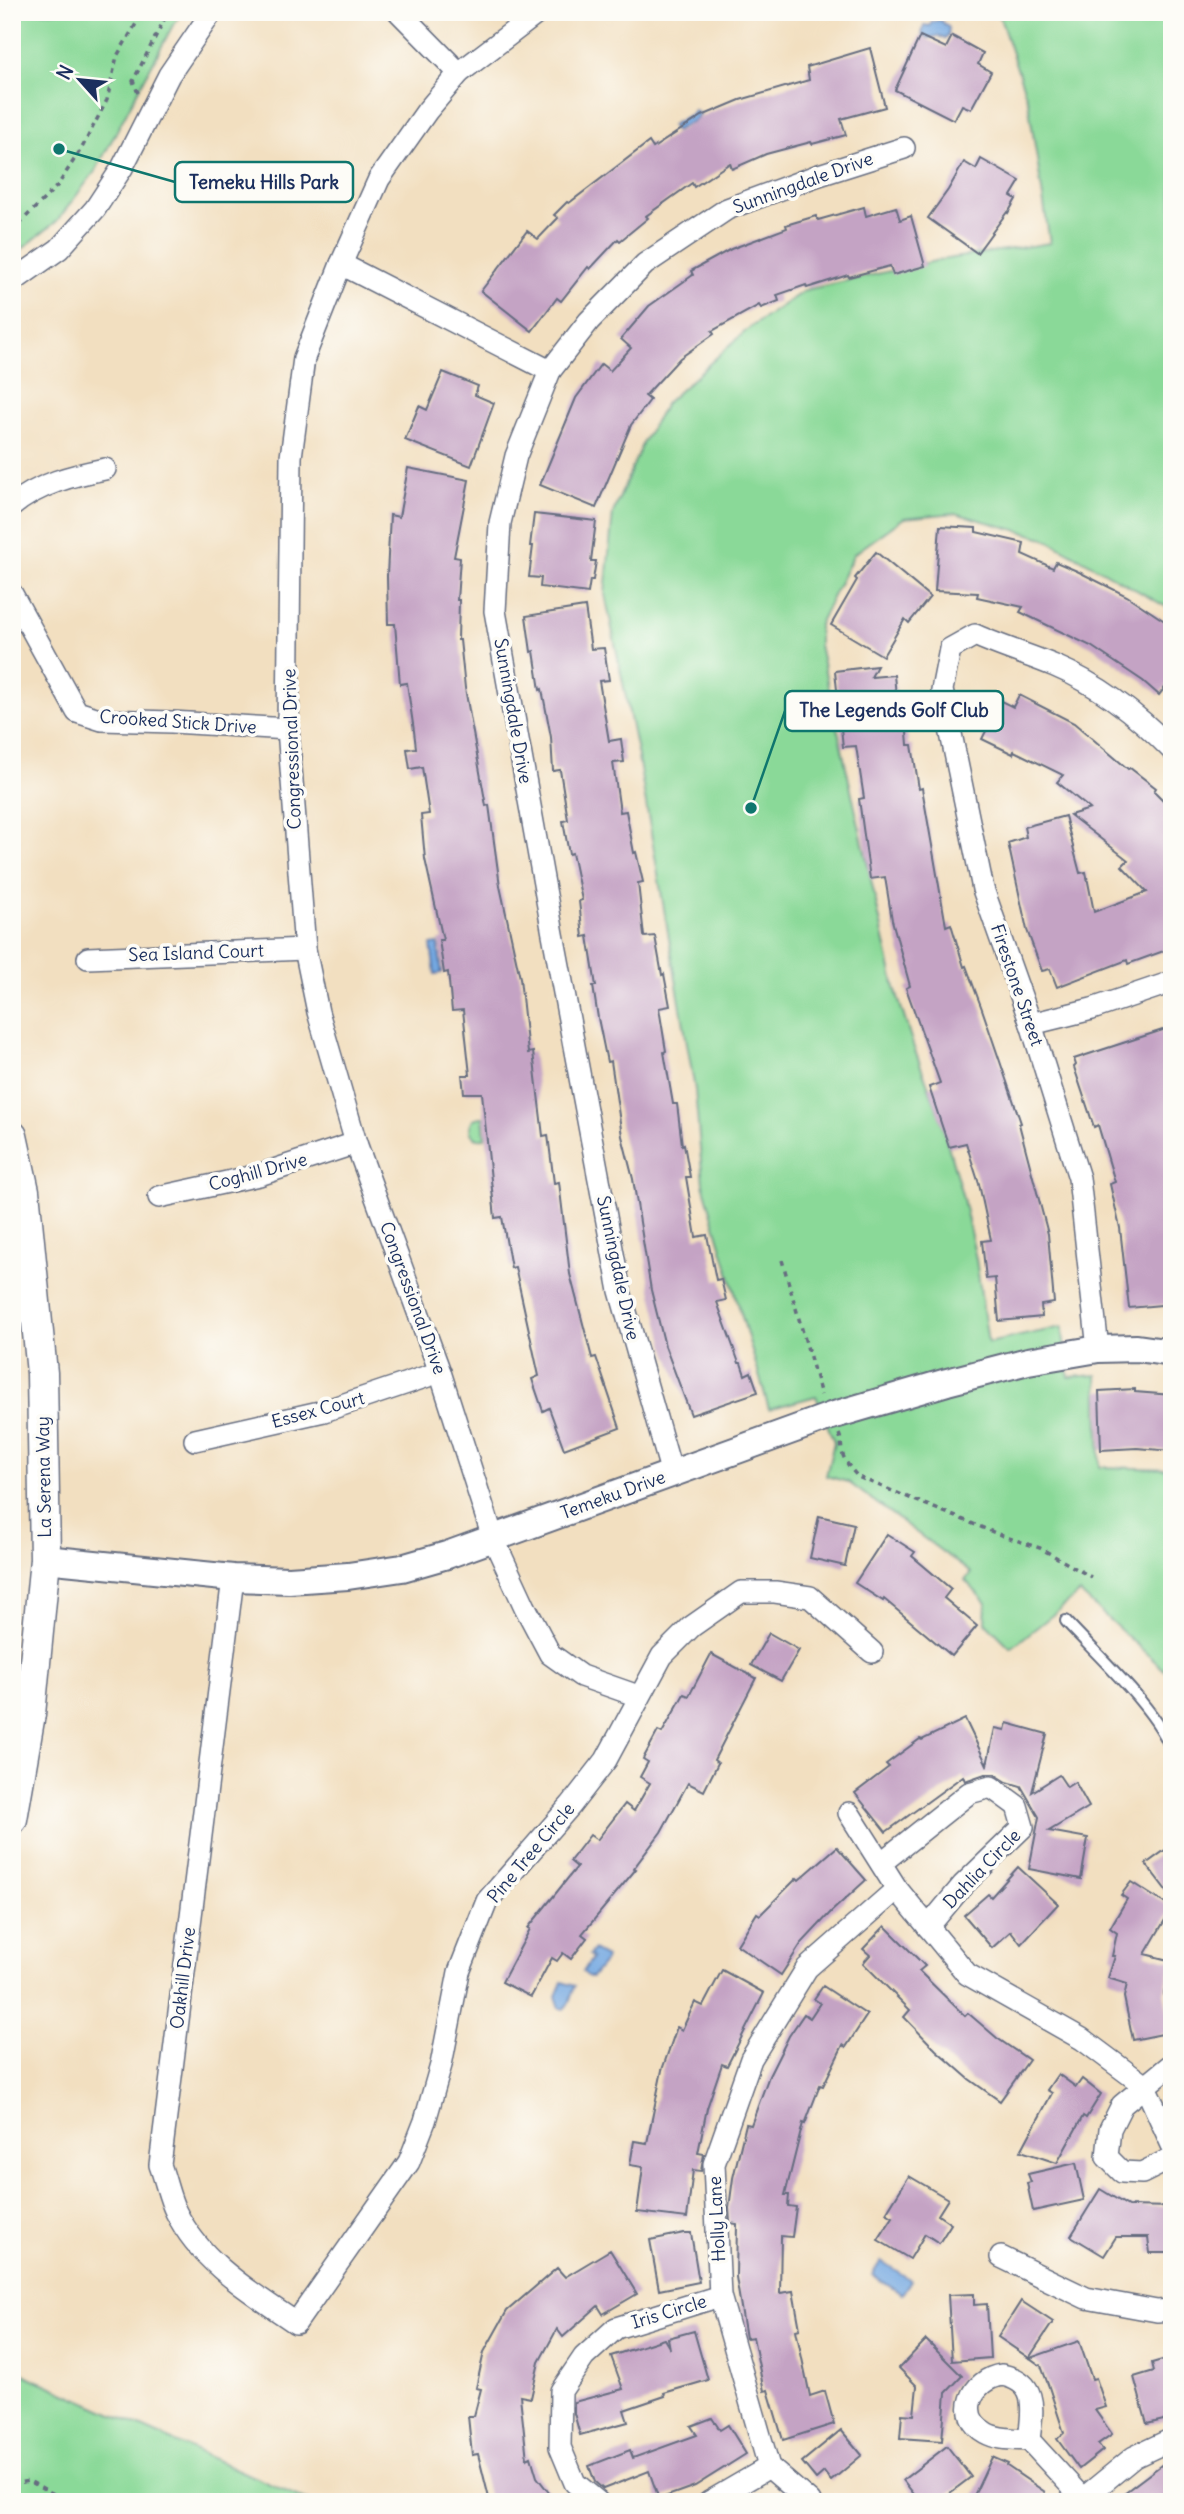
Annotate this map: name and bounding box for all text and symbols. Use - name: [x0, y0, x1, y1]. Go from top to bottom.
- north arrow: [46, 46, 116, 116]
- text: N: [51, 61, 79, 84]
- street label: Sunningdale Drive: [730, 147, 876, 219]
- callout: Temeku Hills Park: [175, 162, 353, 202]
- text: Temeku Hills Park: [189, 170, 339, 194]
- street label: Sunningdale Drive: [489, 636, 538, 785]
- street label: Congressional Drive: [277, 668, 306, 830]
- callout: The Legends Golf Club: [785, 691, 1003, 731]
- text: The Legends Golf Club: [799, 698, 989, 722]
- street label: Crooked Stick Drive: [99, 705, 258, 738]
- street label: Firestone Street: [986, 921, 1049, 1049]
- street label: Sea Island Court: [128, 939, 264, 966]
- street label: Coghill Drive: [206, 1147, 310, 1196]
- street label: Sunningdale Drive: [592, 1193, 645, 1342]
- street label: Congressional Drive: [375, 1218, 452, 1377]
- street label: Essex Court: [269, 1386, 367, 1433]
- street label: La Serena Way: [31, 1416, 56, 1538]
- street label: Temeku Drive: [557, 1465, 668, 1524]
- street label: Pine Tree Circle: [482, 1798, 579, 1908]
- street label: Dahlia Circle: [938, 1824, 1025, 1913]
- street label: Oakhill Drive: [165, 1926, 200, 2030]
- street label: Holly Lane: [703, 2176, 730, 2262]
- street label: Iris Circle: [628, 2289, 709, 2334]

